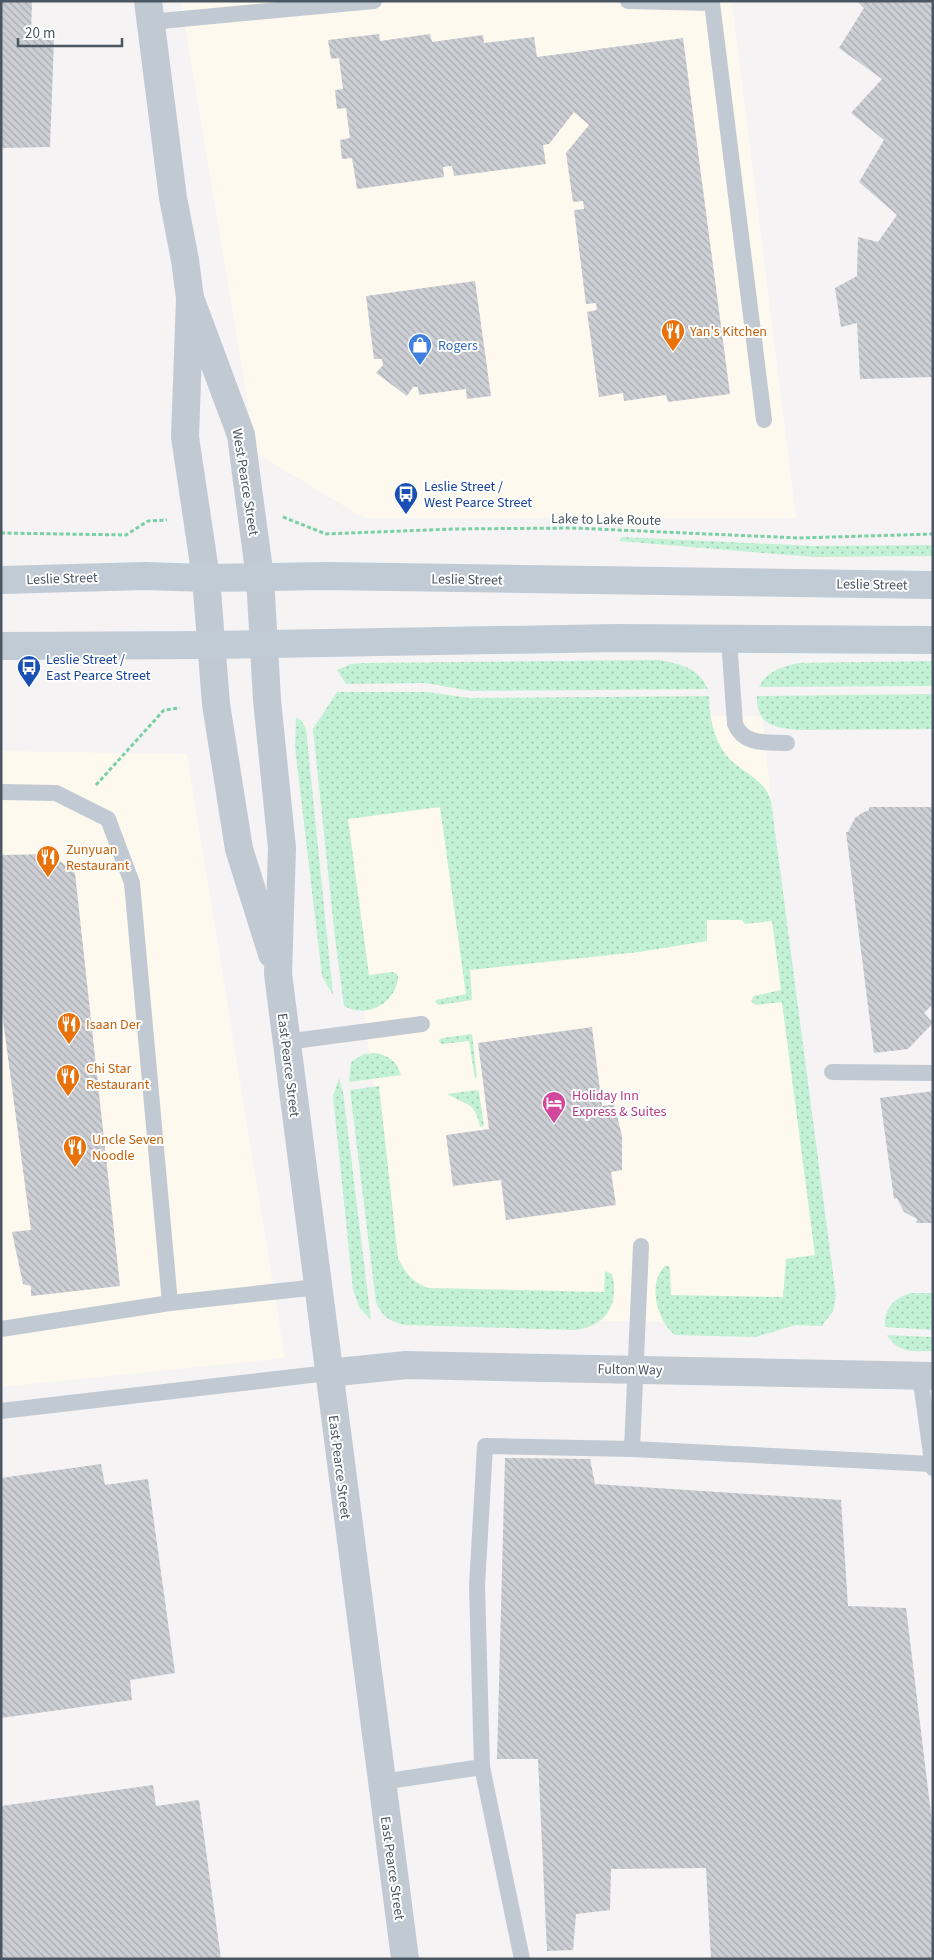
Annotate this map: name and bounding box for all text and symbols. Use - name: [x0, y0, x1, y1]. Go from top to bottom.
- scale bar: [18, 15, 121, 47]
- text: 20 m: [25, 23, 55, 44]
- restaurant icon: Yan's Kitchen: [660, 318, 686, 352]
- place label: Yan's Kitchen: [689, 322, 767, 342]
- shop icon: Rogers: [407, 332, 433, 366]
- place label: Rogers: [438, 336, 478, 356]
- street label: West Pearce Street: [227, 427, 263, 537]
- place label: Leslie Street / West Pearce Street: [424, 477, 532, 513]
- bus stop icon: Leslie Street / West Pearce Street: [393, 481, 419, 515]
- street label: Lake to Lake Route: [551, 509, 661, 531]
- street label: Leslie Street: [26, 568, 98, 590]
- street label: Leslie Street: [431, 569, 503, 591]
- street label: Leslie Street: [836, 574, 908, 596]
- place label: Leslie Street / East Pearce Street: [46, 650, 151, 686]
- bus stop icon: Leslie Street / East Pearce Street: [16, 654, 42, 688]
- place label: Zunyuan Restaurant: [66, 840, 130, 876]
- restaurant icon: Zunyuan Restaurant: [35, 844, 61, 878]
- restaurant icon: Isaan Der: [56, 1011, 82, 1045]
- street label: East Pearce Street: [272, 1012, 304, 1119]
- place label: Isaan Der: [86, 1015, 141, 1035]
- place label: Chi Star Restaurant: [86, 1059, 150, 1095]
- restaurant icon: Chi Star Restaurant: [55, 1063, 81, 1097]
- place label: Holiday Inn Express & Suites: [572, 1086, 666, 1122]
- hotel icon: Holiday Inn Express & Suites: [541, 1090, 567, 1124]
- place label: Uncle Seven Noodle: [92, 1130, 164, 1166]
- restaurant icon: Uncle Seven Noodle: [62, 1134, 88, 1168]
- street label: Fulton Way: [597, 1359, 663, 1381]
- street label: East Pearce Street: [323, 1414, 355, 1521]
- street label: East Pearce Street: [375, 1815, 409, 1922]

